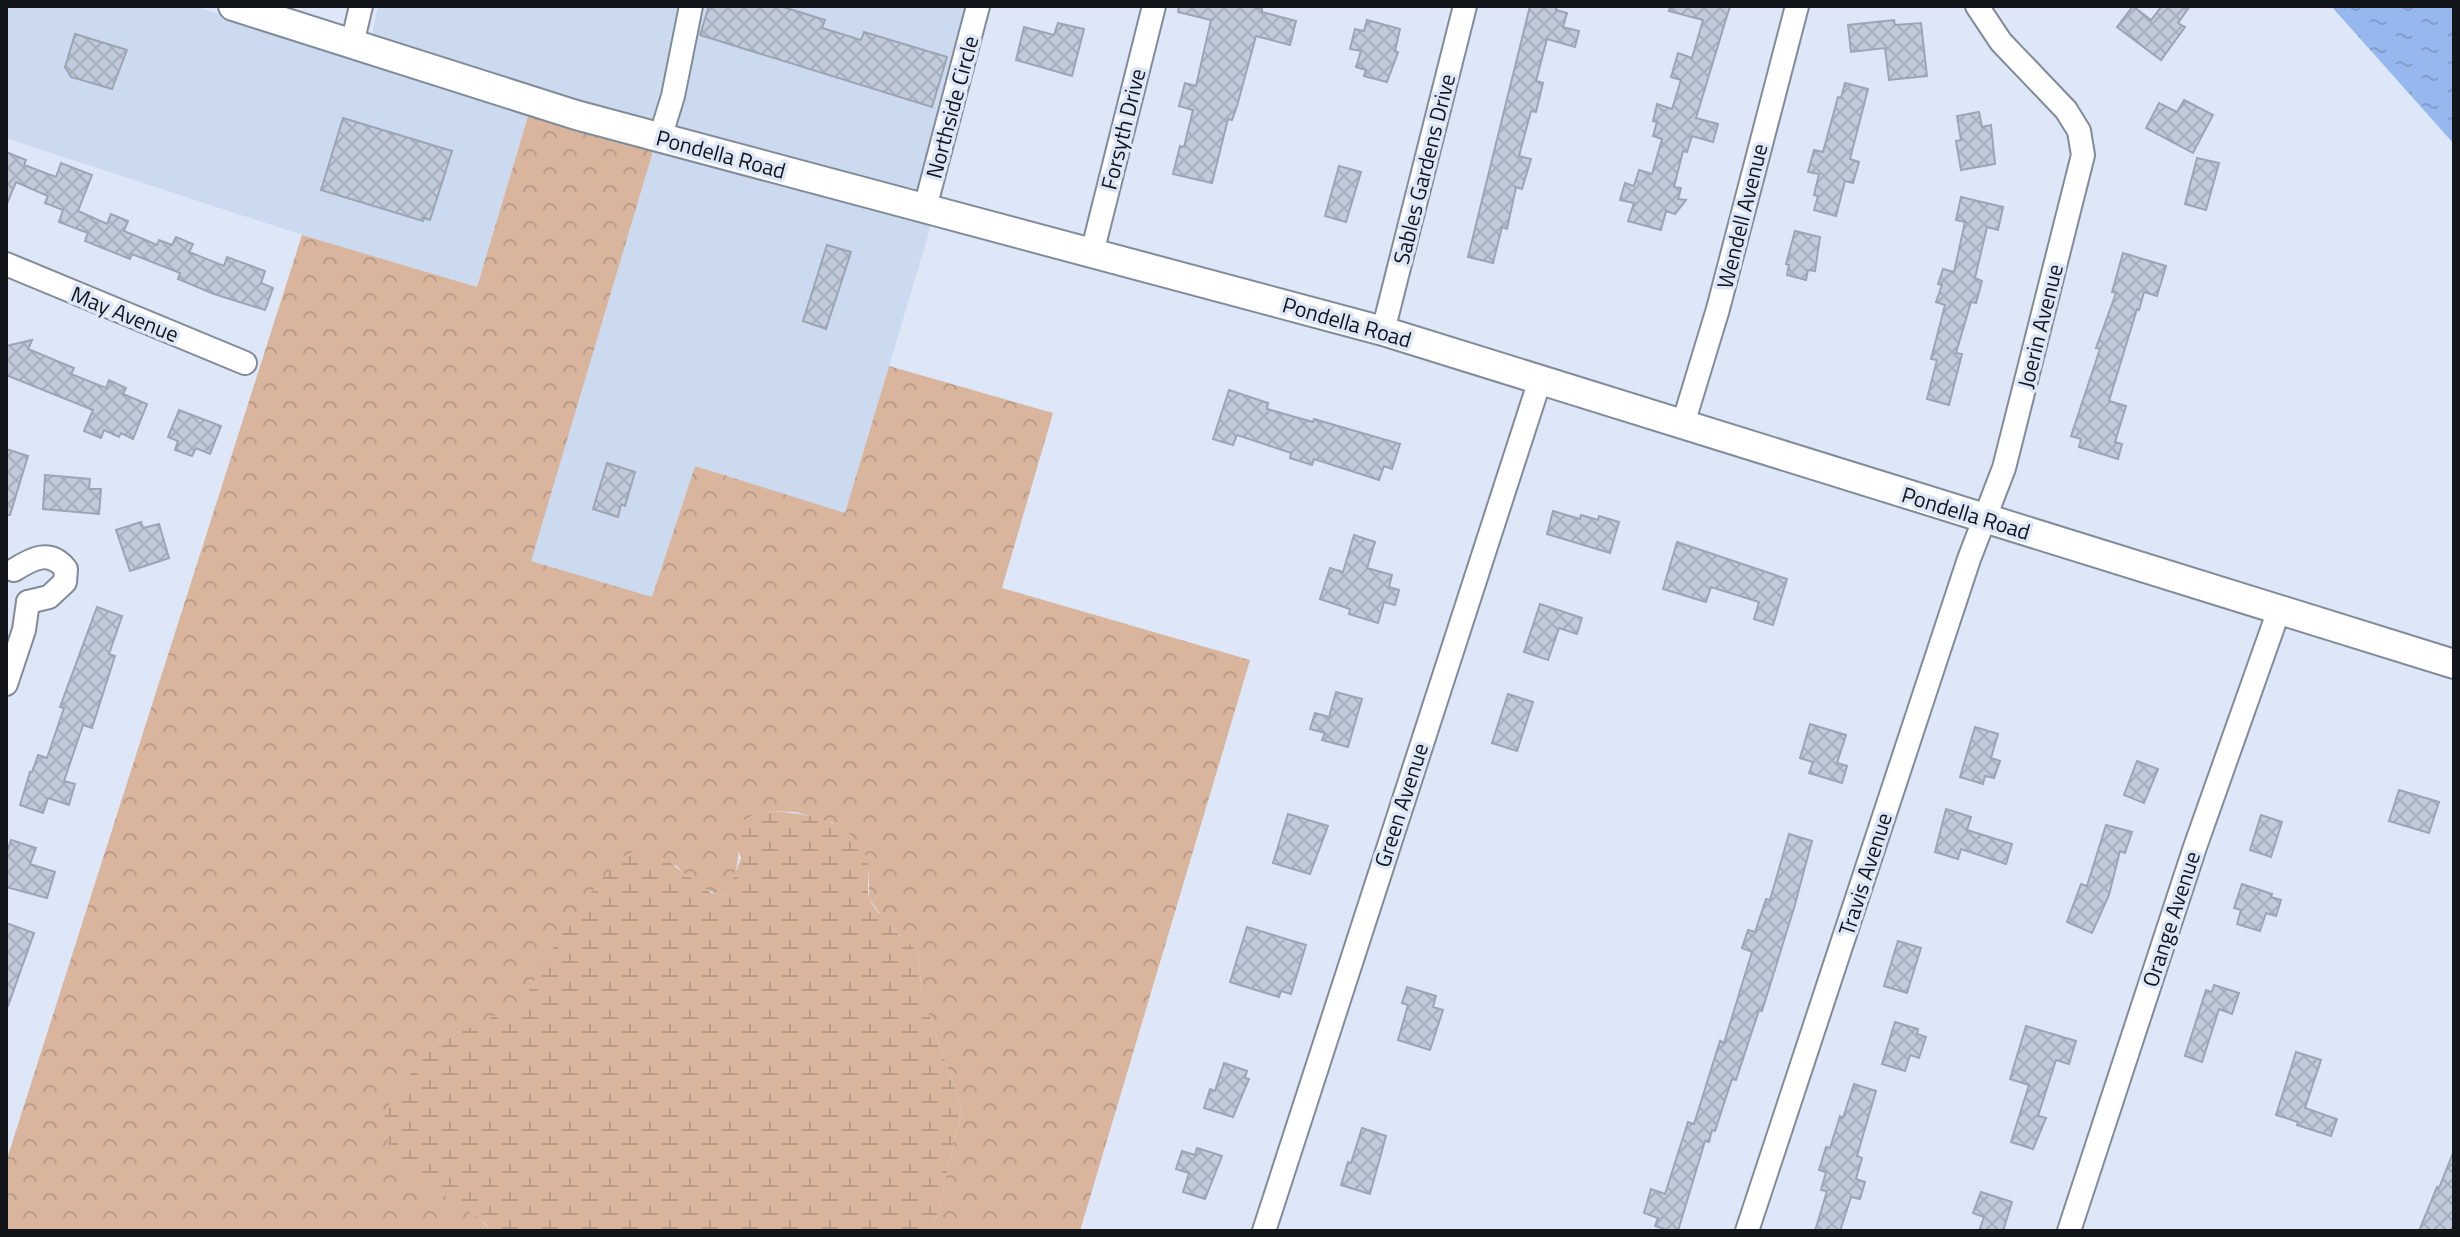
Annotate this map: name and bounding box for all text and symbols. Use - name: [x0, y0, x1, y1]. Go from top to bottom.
- street label: Northside Circle: [917, 32, 987, 182]
- street label: Forsyth Drive: [1092, 65, 1154, 193]
- street label: Sables Gardens Drive: [1384, 70, 1464, 268]
- street label: Pondella Road: [652, 120, 790, 188]
- street label: Wendell Avenue: [1708, 140, 1776, 292]
- street label: Joerin Avenue: [2008, 260, 2072, 392]
- street label: May Avenue: [66, 277, 184, 351]
- street label: Pondella Road: [1278, 287, 1416, 357]
- street label: Pondella Road: [1898, 477, 2034, 549]
- street label: Green Avenue: [1365, 739, 1437, 871]
- street label: Travis Avenue: [1829, 808, 1901, 940]
- street label: Orange Avenue: [2133, 847, 2209, 991]

